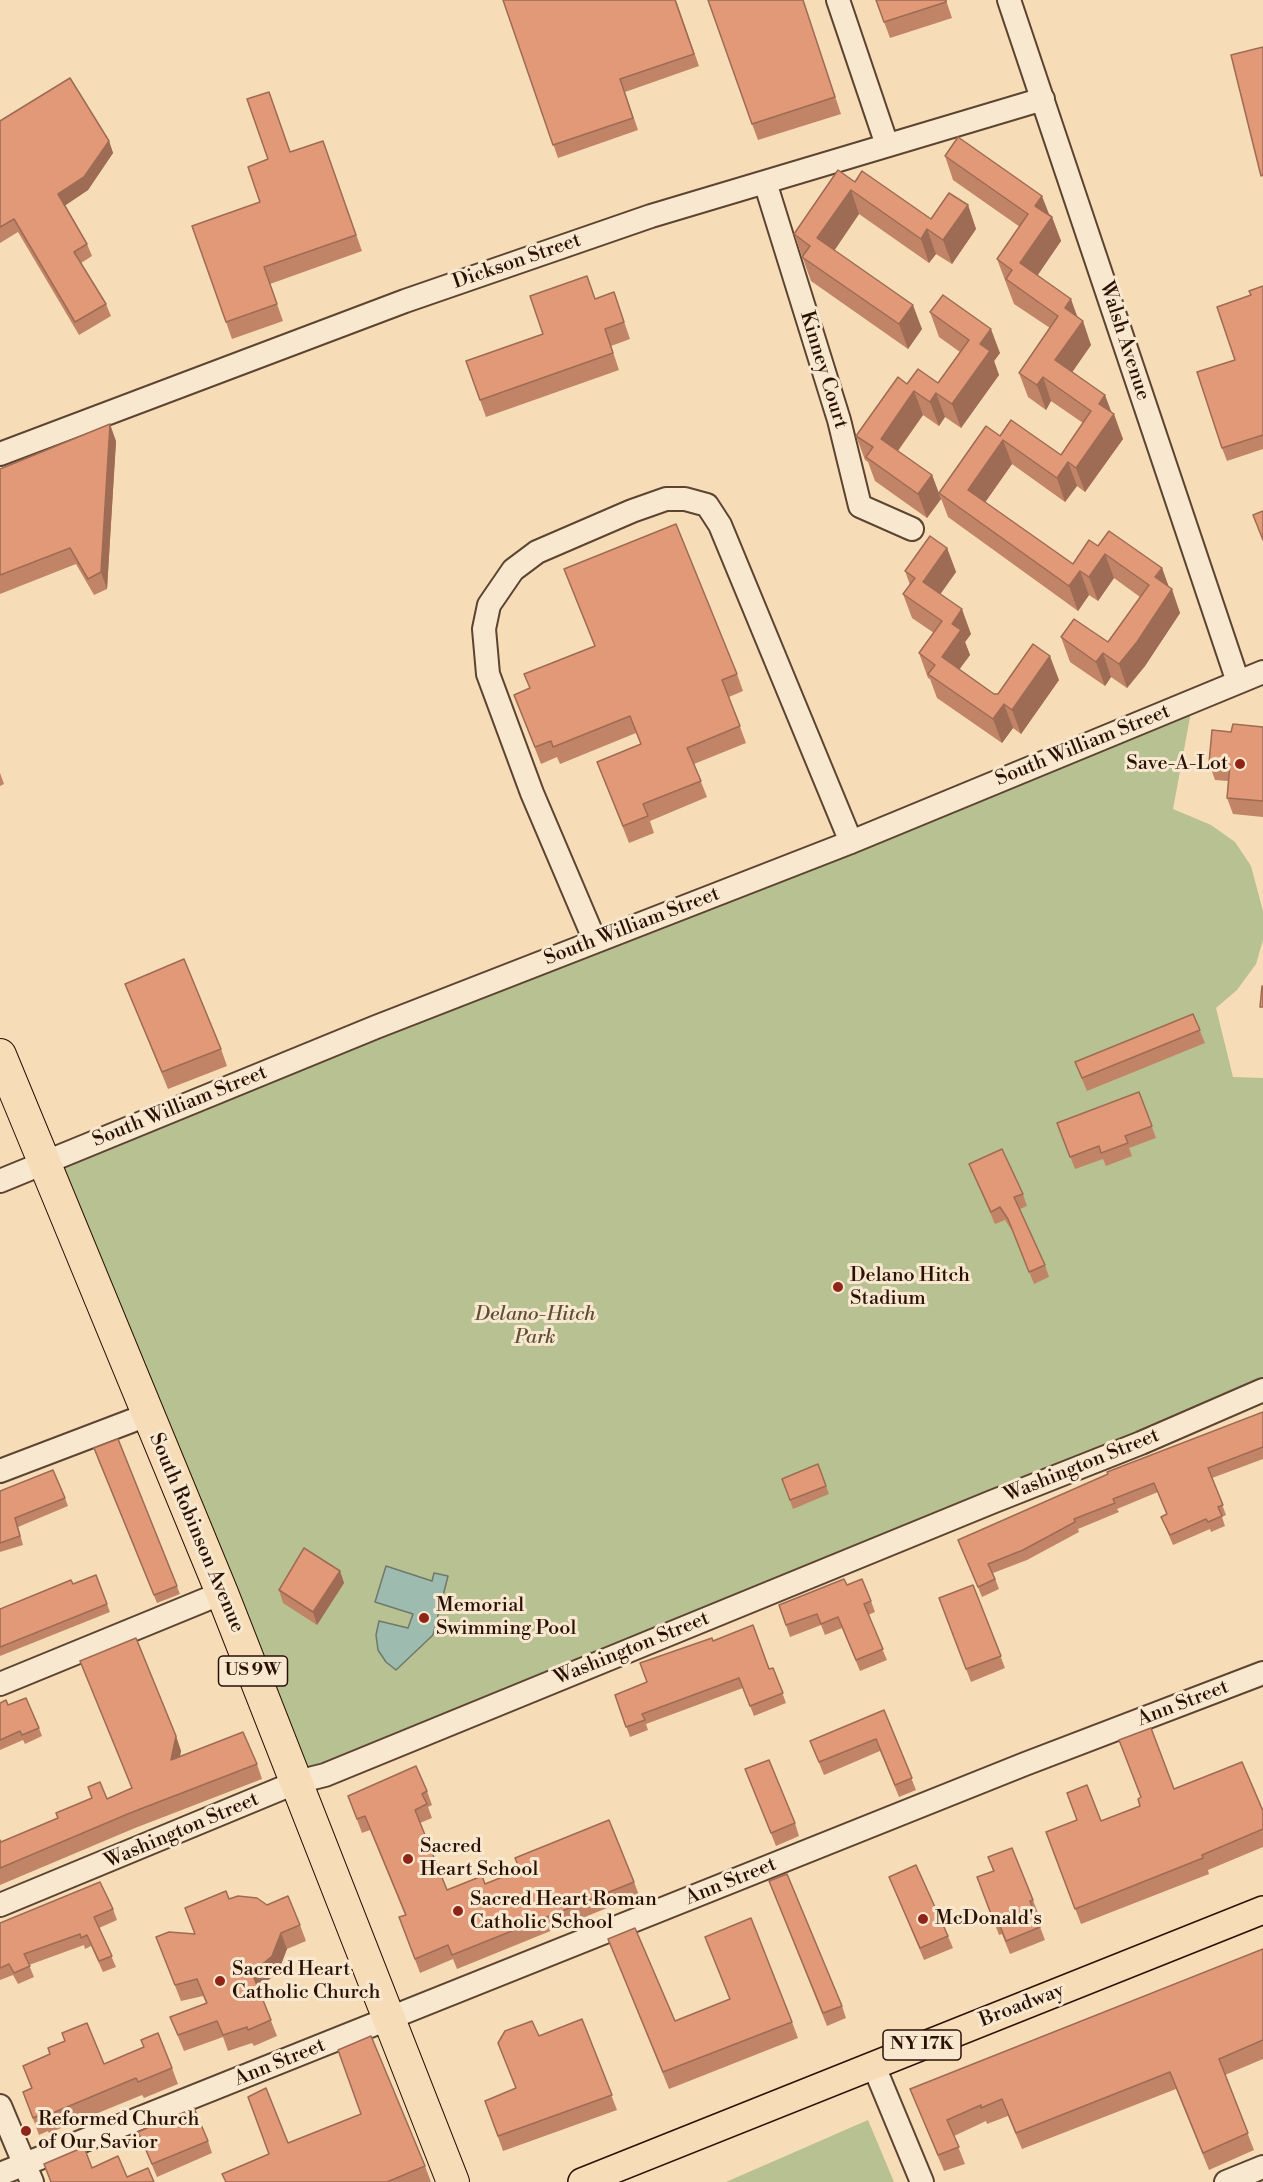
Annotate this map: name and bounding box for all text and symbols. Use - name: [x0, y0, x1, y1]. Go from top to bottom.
- street label: Dickson Street: [450, 229, 584, 295]
- street label: Walsh Avenue: [1093, 279, 1155, 403]
- street label: Kinney Court: [794, 308, 852, 432]
- street label: South William Street: [992, 700, 1174, 792]
- place label: Save-A-Lot: [1126, 752, 1228, 776]
- marker: Save-A-Lot: [1233, 757, 1247, 771]
- street label: South William Street: [541, 882, 723, 972]
- street label: South William Street: [89, 1061, 271, 1153]
- place label: Delano Hitch Stadium: [850, 1264, 970, 1311]
- marker: Delano Hitch Stadium: [831, 1280, 845, 1294]
- park label: Delano-Hitch Park: [475, 1303, 595, 1350]
- street label: Washington Street: [1001, 1424, 1163, 1508]
- street label: South Robinson Avenue: [143, 1430, 249, 1636]
- place label: Memorial Swimming Pool: [436, 1594, 576, 1641]
- street label: Washington Street: [551, 1607, 713, 1691]
- marker: Memorial Swimming Pool: [417, 1611, 431, 1625]
- road number: US 9W: [218, 1656, 288, 1686]
- street label: Ann Street: [1134, 1676, 1232, 1732]
- street label: Washington Street: [101, 1788, 263, 1874]
- place label: Sacred Heart School: [420, 1835, 538, 1882]
- marker: Sacred Heart School: [401, 1852, 415, 1866]
- street label: Ann Street: [682, 1853, 780, 1911]
- place label: Sacred Heart Roman Catholic School: [470, 1888, 657, 1935]
- marker: Sacred Heart Roman Catholic School: [451, 1904, 465, 1918]
- place label: McDonald's: [935, 1907, 1042, 1931]
- marker: McDonald's: [916, 1912, 930, 1926]
- place label: Sacred Heart Catholic Church: [232, 1958, 380, 2005]
- marker: Sacred Heart Catholic Church: [213, 1974, 227, 1988]
- street label: Broadway: [976, 1979, 1068, 2033]
- road number: NY 17K: [883, 2030, 961, 2060]
- street label: Ann Street: [231, 2034, 329, 2092]
- place label: Reformed Church of Our Savior: [38, 2108, 199, 2155]
- marker: Reformed Church of Our Savior: [19, 2124, 33, 2138]

